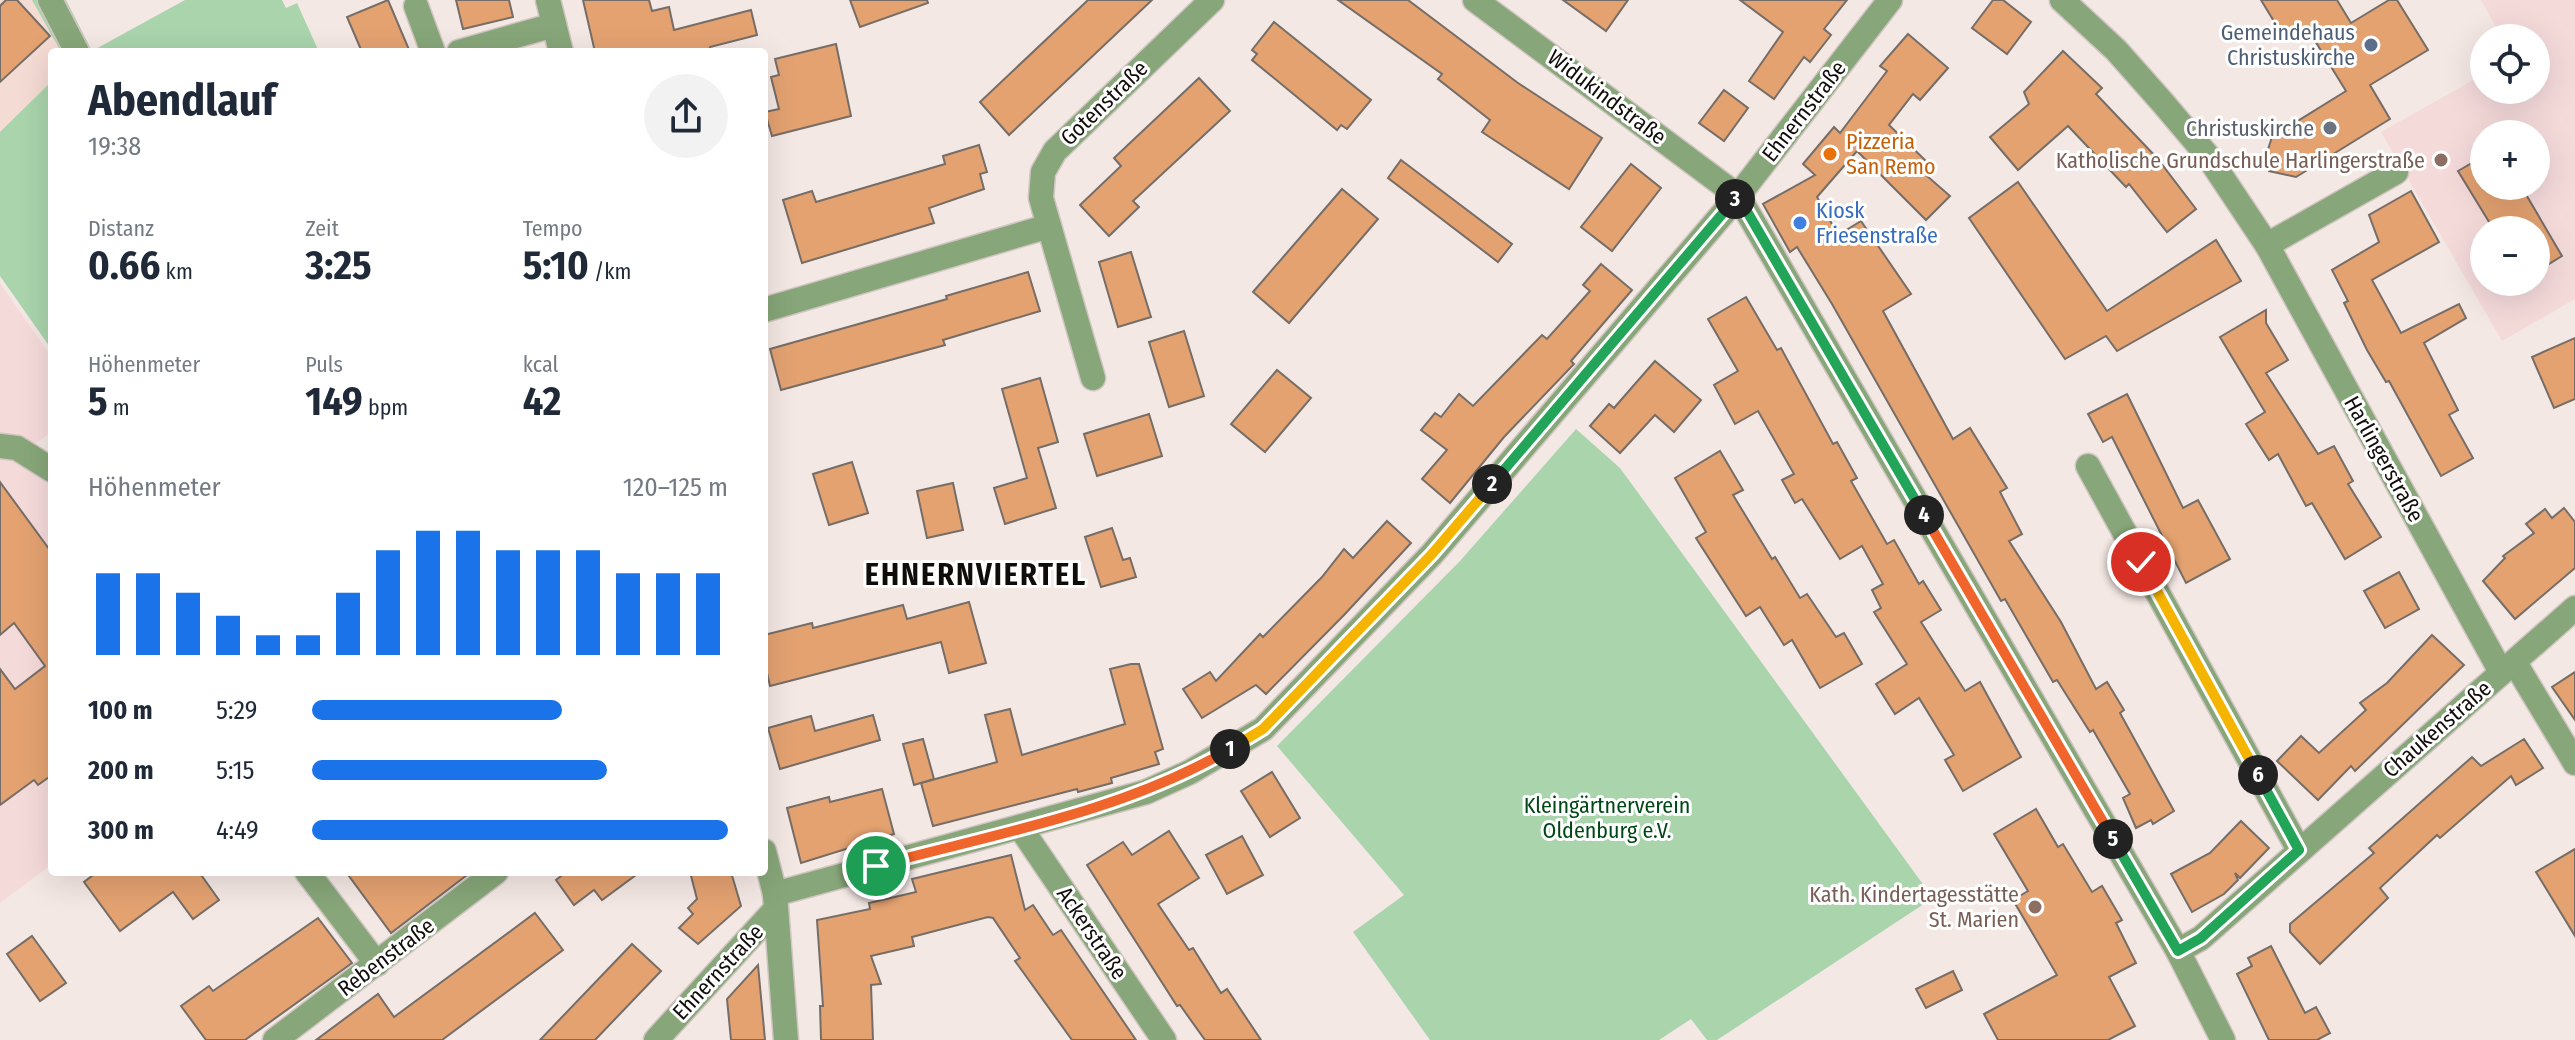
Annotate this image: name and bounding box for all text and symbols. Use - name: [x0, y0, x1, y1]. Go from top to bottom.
- place label: Gemeindehaus Christuskirche: [2221, 19, 2355, 71]
- map controls: [2470, 24, 2550, 296]
- button: locate: [2470, 24, 2550, 104]
- marker: Gemeindehaus Christuskirche: [2362, 36, 2380, 54]
- street label: Widukindstraße: [1542, 44, 1672, 150]
- street label: Gotenstraße: [1055, 55, 1153, 151]
- street label: Ehnernstraße: [1756, 55, 1852, 167]
- text: Abendlauf: [88, 74, 276, 127]
- button: share: [644, 74, 728, 158]
- place label: Christuskirche: [2186, 115, 2314, 142]
- marker: Christuskirche: [2321, 119, 2339, 137]
- button: +: [2470, 120, 2550, 200]
- place label: Pizzeria San Remo: [1846, 128, 1935, 180]
- text: 19:38: [88, 131, 141, 162]
- marker: Pizzeria San Remo: [1821, 145, 1839, 163]
- place label: Katholische Grundschule Harlingerstraße: [2056, 147, 2425, 174]
- marker: Katholische Grundschule Harlingerstraße: [2432, 151, 2450, 169]
- pin: 3: [1715, 179, 1755, 219]
- text: 3: [1730, 185, 1740, 212]
- place label: Kiosk Friesenstraße: [1816, 197, 1938, 249]
- marker: Kiosk Friesenstraße: [1791, 214, 1809, 232]
- text: Distanz: [88, 215, 154, 242]
- text: Zeit: [305, 215, 339, 242]
- text: Tempo: [523, 215, 583, 242]
- button: −: [2470, 216, 2550, 296]
- text: 0.66: [88, 242, 160, 290]
- text: 3:25: [305, 242, 372, 290]
- text: 5:10: [523, 242, 589, 290]
- text: km: [160, 258, 193, 285]
- text: /km: [589, 258, 632, 285]
- text: Höhenmeter: [88, 351, 200, 378]
- text: Puls: [305, 351, 343, 378]
- text: kcal: [523, 351, 558, 378]
- text: 5: [88, 378, 108, 426]
- text: 149: [305, 378, 363, 426]
- text: 42: [523, 378, 561, 426]
- street label: Harlingerstraße: [2338, 391, 2430, 527]
- text: m: [108, 394, 130, 421]
- text: bpm: [363, 394, 408, 421]
- pin: 2: [1472, 464, 1512, 504]
- text: 2: [1487, 470, 1497, 497]
- text: Höhenmeter: [88, 472, 221, 503]
- text: 120–125 m: [623, 472, 728, 503]
- pin: 4: [1904, 495, 1944, 535]
- text: 4: [1918, 501, 1930, 528]
- pin: [2107, 528, 2175, 596]
- icon: check: [2119, 540, 2163, 584]
- district label: EHNERNVIERTEL: [865, 557, 1087, 593]
- street label: Chaukenstraße: [2377, 675, 2497, 783]
- text: 100 m: [88, 695, 153, 726]
- text: 5:29: [216, 695, 257, 726]
- pin: 1: [1210, 729, 1250, 769]
- text: 1: [1225, 735, 1235, 762]
- text: 200 m: [88, 755, 154, 786]
- text: 5:15: [216, 755, 254, 786]
- pin: 6: [2238, 755, 2278, 795]
- text: 6: [2252, 761, 2264, 788]
- park label: Kleingärtnerverein Oldenburg e.V.: [1524, 792, 1690, 844]
- text: 300 m: [88, 815, 154, 846]
- text: 4:49: [216, 815, 259, 846]
- pin: 5: [2093, 819, 2133, 859]
- text: 5: [2108, 825, 2118, 852]
- pin: [842, 832, 910, 900]
- icon: arrive: [854, 844, 898, 888]
- street label: Ackerstraße: [1051, 881, 1133, 985]
- place label: Kath. Kindertagesstätte St. Marien: [1809, 881, 2019, 933]
- marker: Kath. Kindertagesstätte St. Marien: [2026, 898, 2044, 916]
- street label: Rebenstraße: [332, 912, 440, 1002]
- street label: Ehnernstraße: [667, 919, 769, 1025]

